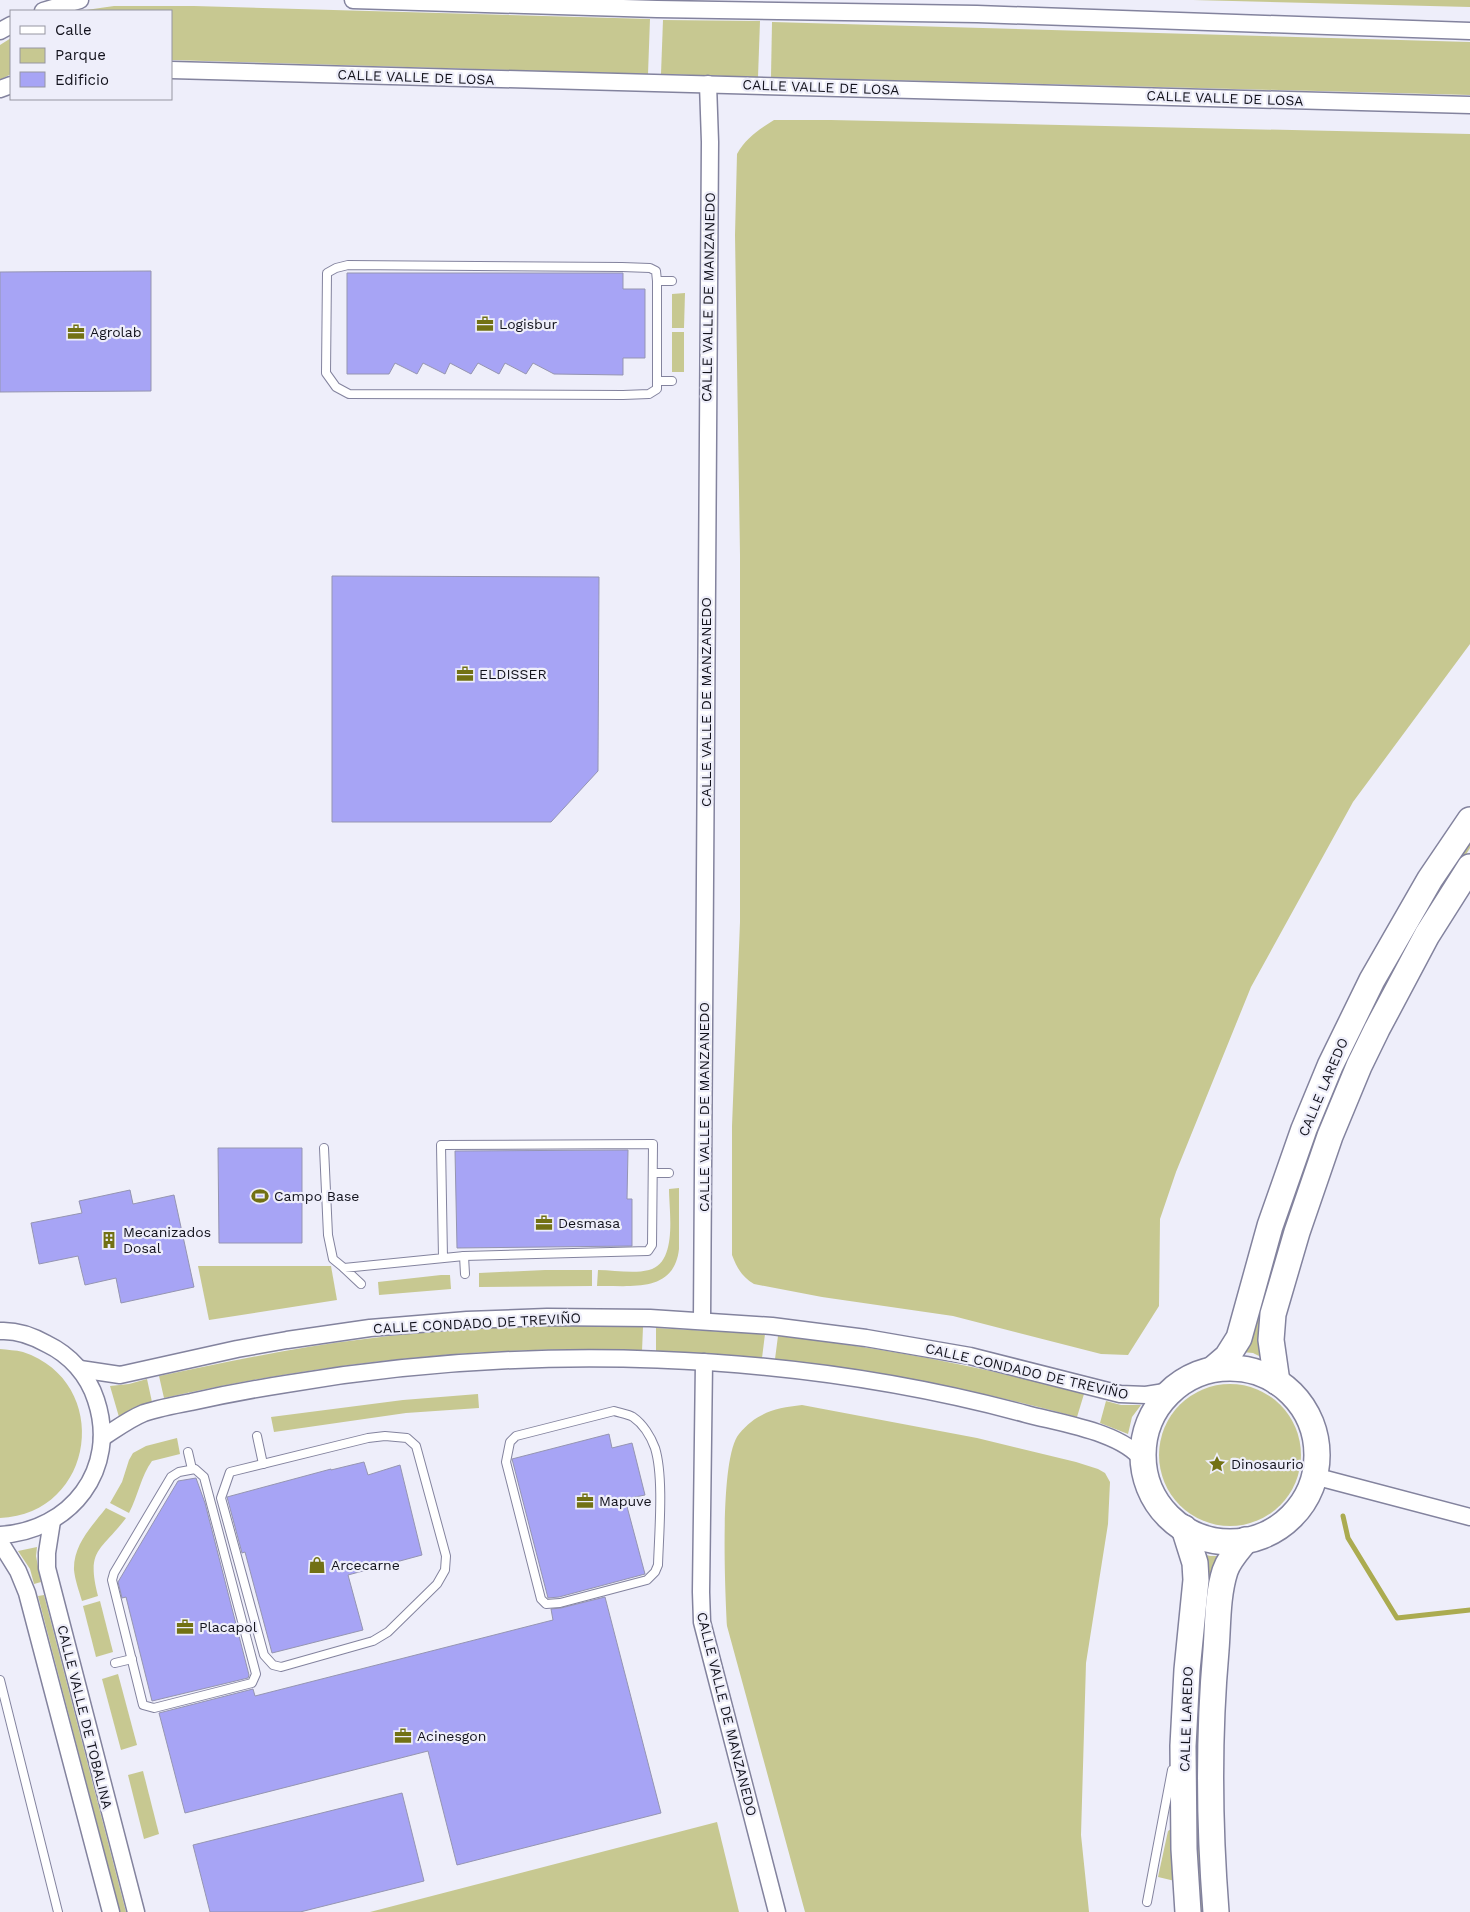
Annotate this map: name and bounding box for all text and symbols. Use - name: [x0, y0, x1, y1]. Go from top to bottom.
- legend: [10, 10, 172, 100]
- text: Calle: [55, 21, 92, 39]
- text: Parque: [55, 46, 106, 64]
- street label: CALLE VALLE DE LOSA: [337, 66, 495, 88]
- text: Edificio: [55, 71, 109, 89]
- street label: CALLE VALLE DE LOSA: [742, 76, 900, 98]
- street label: CALLE VALLE DE LOSA: [1146, 87, 1304, 109]
- street label: CALLE VALLE DE MANZANEDO: [698, 192, 718, 402]
- office icon: Logisbur: [475, 314, 495, 334]
- place label: Logisbur: [499, 316, 558, 332]
- office icon: Agrolab: [66, 322, 86, 342]
- place label: Agrolab: [90, 324, 142, 340]
- street label: CALLE VALLE DE MANZANEDO: [698, 597, 714, 807]
- office icon: ELDISSER: [455, 664, 475, 684]
- place label: ELDISSER: [479, 666, 547, 682]
- street label: CALLE VALLE DE MANZANEDO: [696, 1002, 712, 1212]
- street label: CALLE LAREDO: [1295, 1035, 1351, 1139]
- sports icon: Campo Base: [250, 1186, 270, 1206]
- place label: Campo Base: [274, 1188, 359, 1204]
- office icon: Desmasa: [534, 1213, 554, 1233]
- place label: Desmasa: [558, 1215, 620, 1231]
- place label: Mecanizados Dosal: [123, 1224, 211, 1256]
- building icon: Mecanizados Dosal: [99, 1230, 119, 1250]
- street label: CALLE CONDADO DE TREVIÑO: [373, 1310, 581, 1336]
- street label: CALLE CONDADO DE TREVIÑO: [924, 1340, 1130, 1402]
- place icon: Dinosaurio: [1207, 1454, 1227, 1474]
- place label: Dinosaurio: [1231, 1456, 1304, 1472]
- office icon: Mapuve: [575, 1491, 595, 1511]
- place label: Mapuve: [599, 1493, 652, 1509]
- shop icon: Arcecarne: [307, 1555, 327, 1575]
- place label: Arcecarne: [331, 1557, 400, 1573]
- street label: CALLE VALLE DE MANZANEDO: [694, 1610, 760, 1818]
- office icon: Placapol: [175, 1617, 195, 1637]
- place label: Placapol: [199, 1619, 258, 1635]
- street label: CALLE VALLE DE TOBALINA: [54, 1623, 116, 1811]
- street label: CALLE LAREDO: [1176, 1666, 1196, 1772]
- office icon: Acinesgon: [393, 1726, 413, 1746]
- place label: Acinesgon: [417, 1728, 486, 1744]

